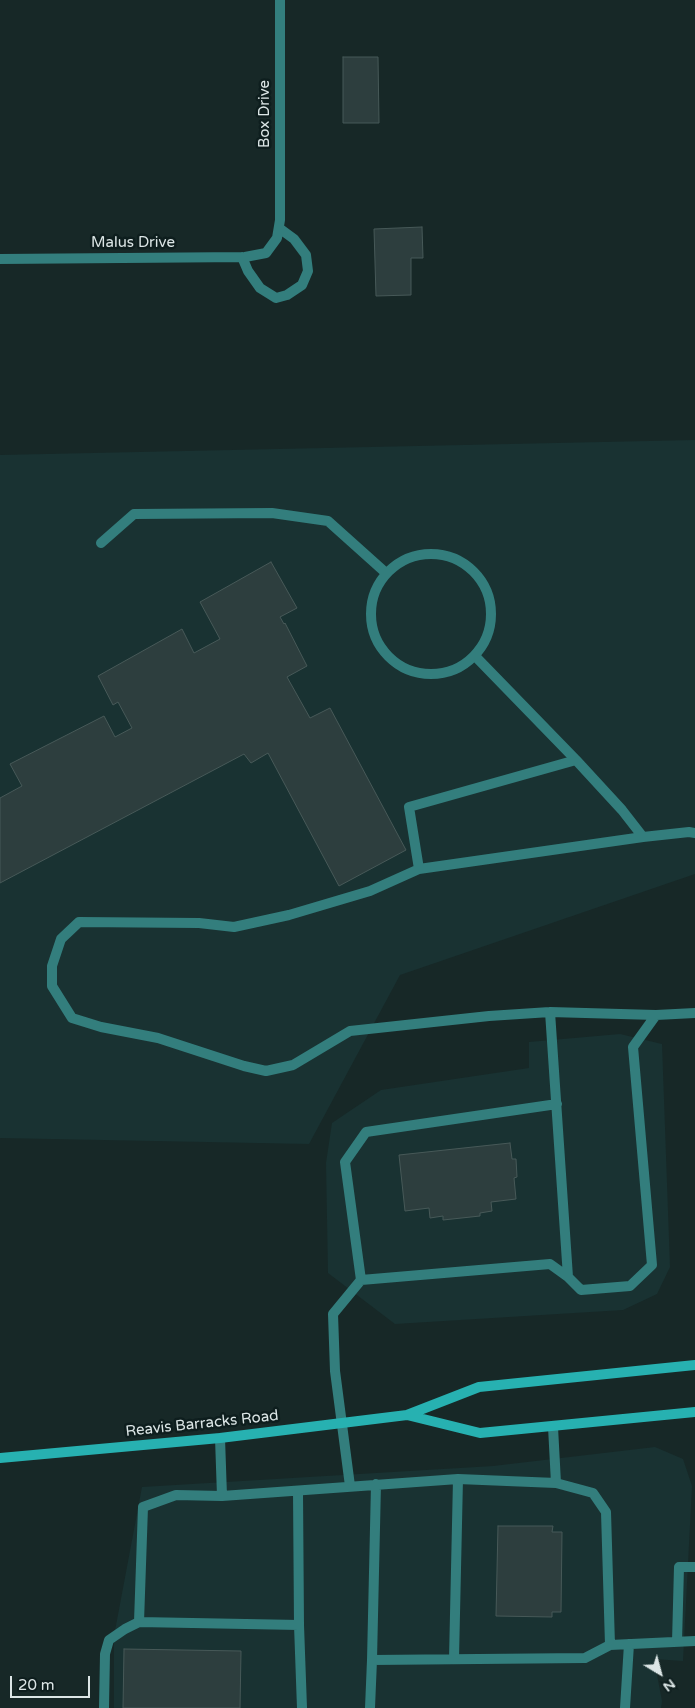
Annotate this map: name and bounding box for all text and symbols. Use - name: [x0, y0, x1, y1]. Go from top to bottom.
- street label: Box Drive: [256, 80, 274, 148]
- street label: Malus Drive: [91, 234, 175, 252]
- street label: Reavis Barracks Road: [125, 1407, 279, 1441]
- north arrow: [635, 1648, 685, 1698]
- scale bar: [12, 1666, 92, 1698]
- text: N: [660, 1675, 679, 1696]
- text: 20 m: [18, 1676, 55, 1694]

